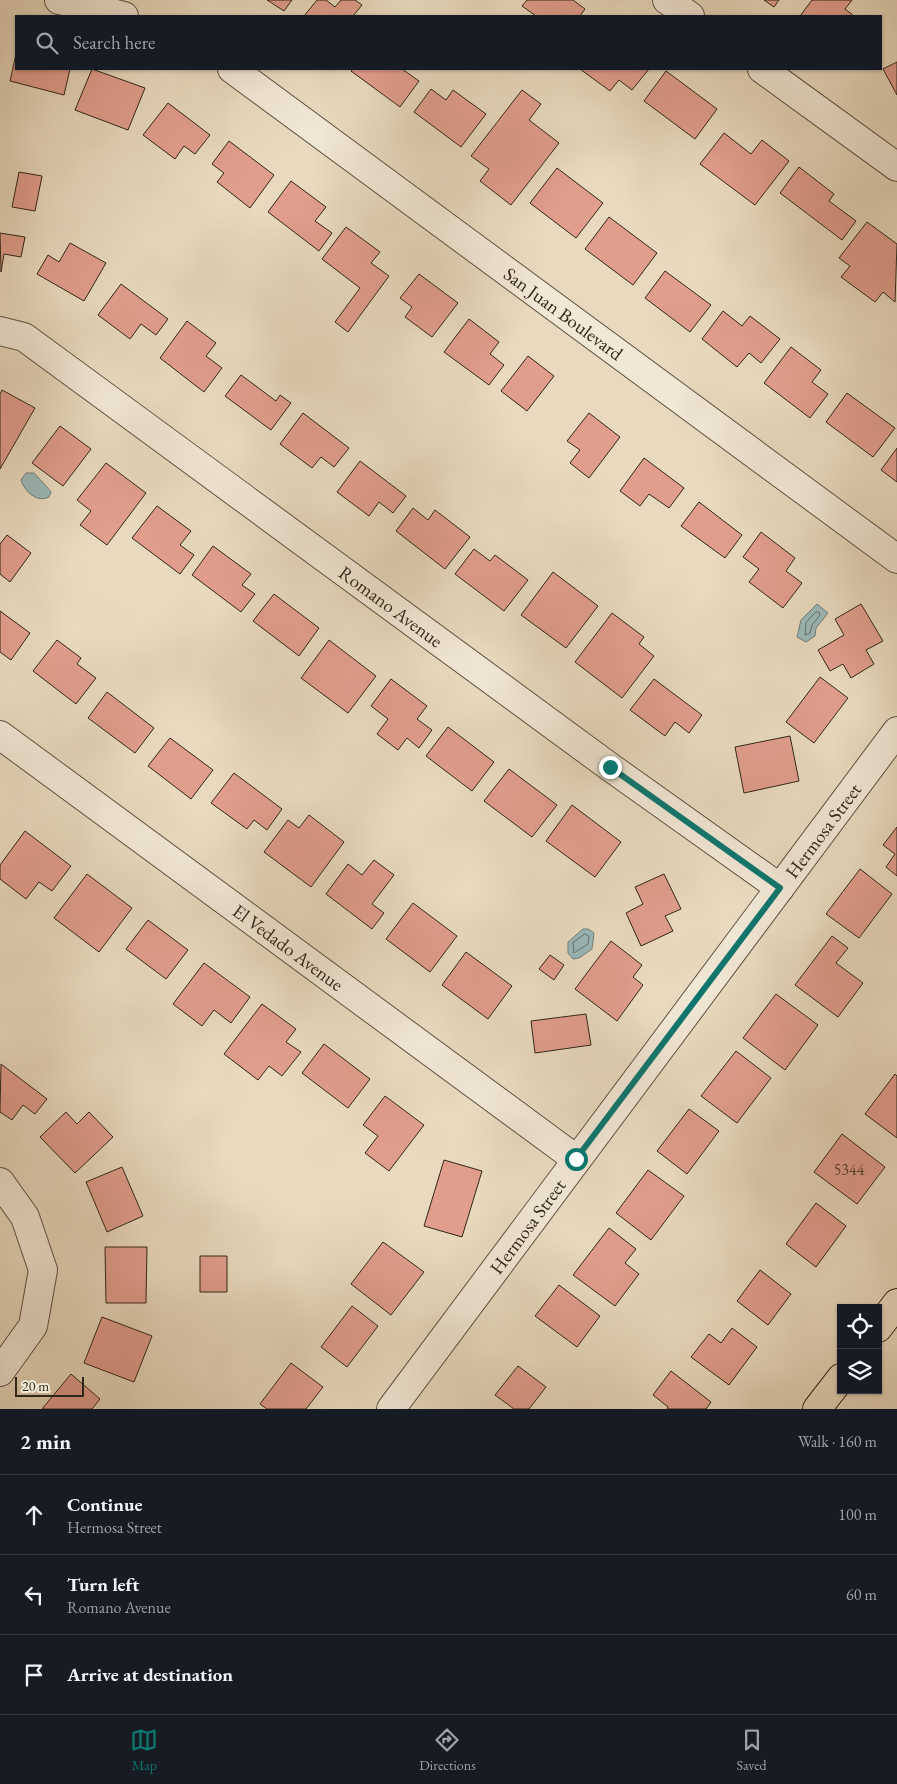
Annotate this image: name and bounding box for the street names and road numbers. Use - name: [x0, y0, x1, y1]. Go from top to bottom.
- street label: San Juan Boulevard: [499, 261, 629, 366]
- street label: Romano Avenue: [334, 560, 448, 653]
- street label: Hermosa Street: [779, 778, 867, 883]
- street label: El Vedado Avenue: [228, 898, 349, 996]
- street label: Hermosa Street: [484, 1174, 571, 1279]

